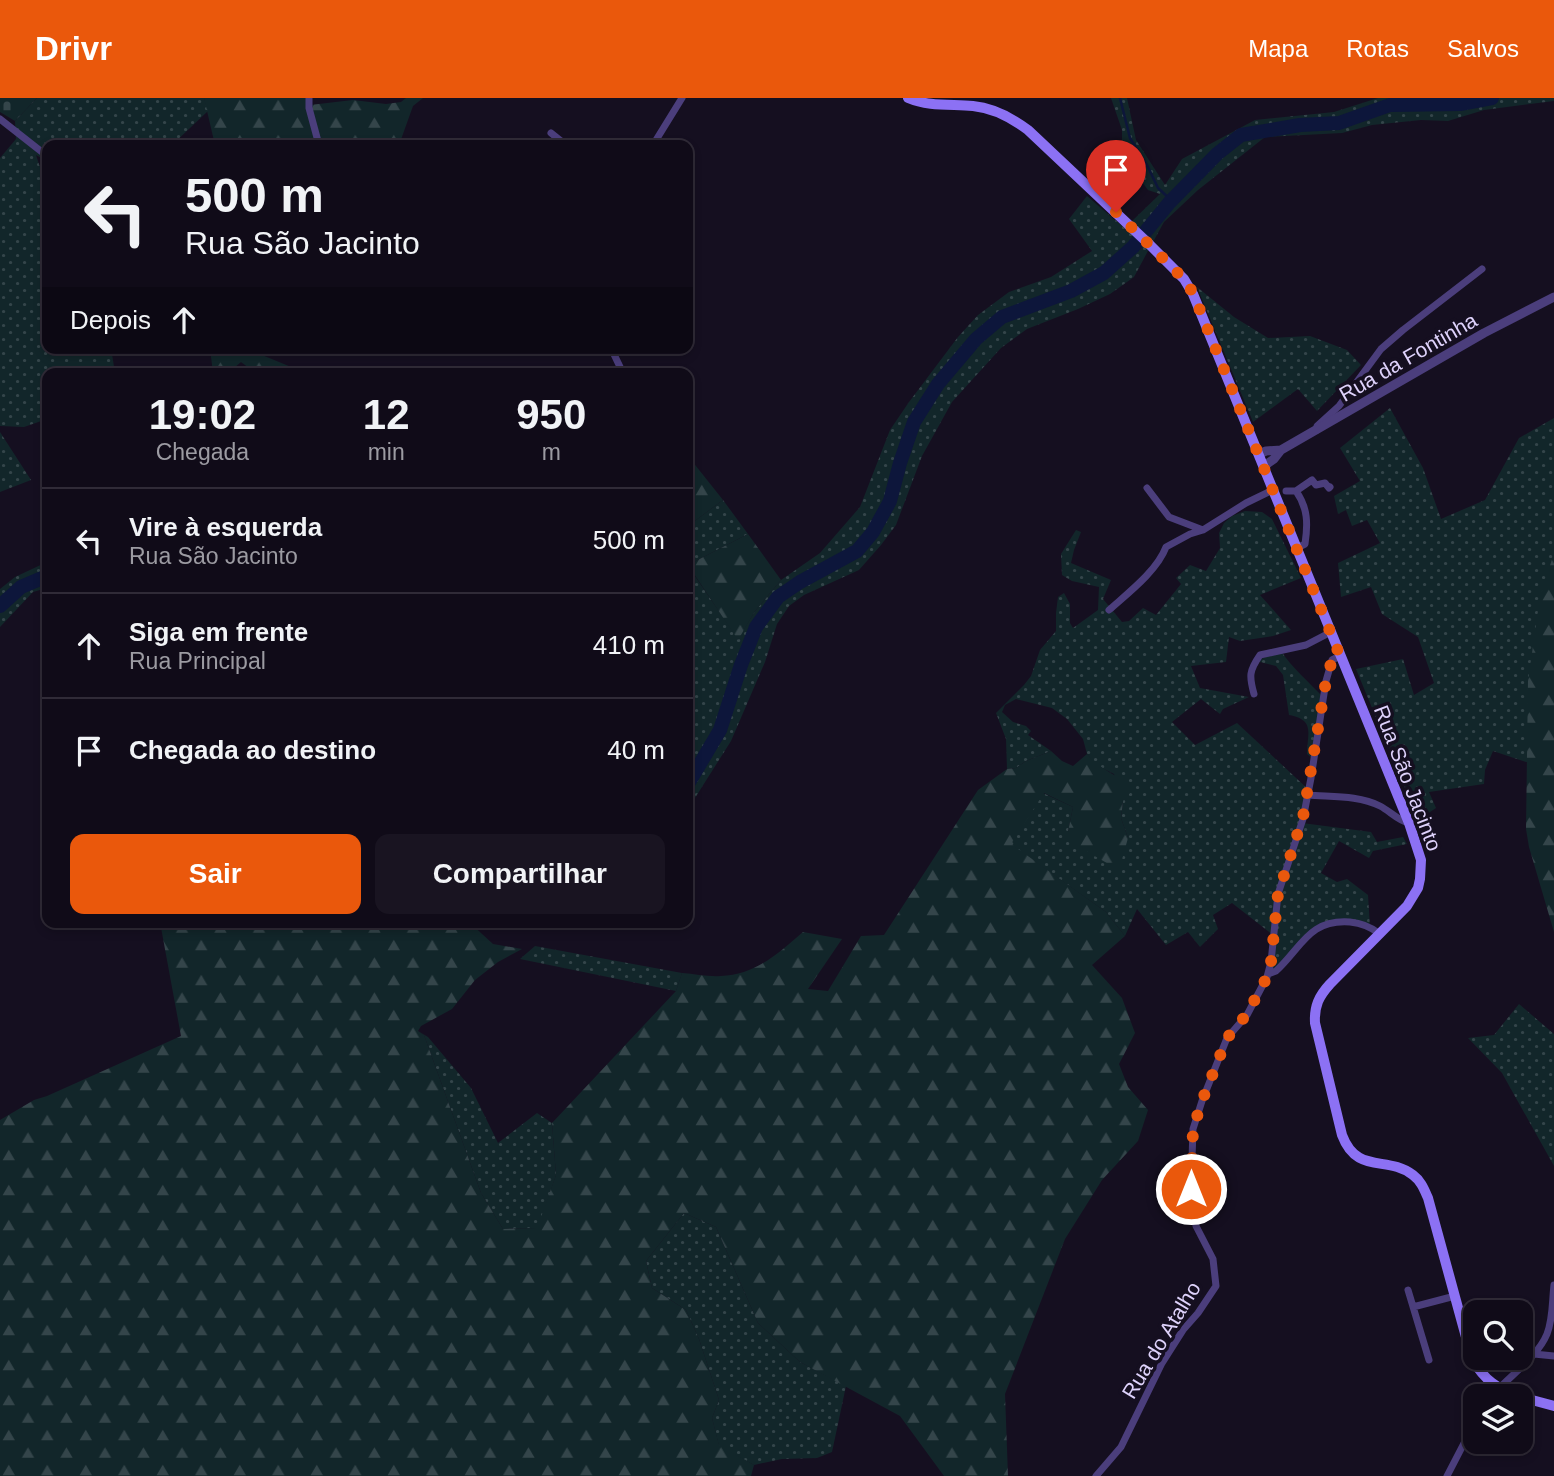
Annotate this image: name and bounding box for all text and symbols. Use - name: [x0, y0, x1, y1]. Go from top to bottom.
- text: Drivr: [35, 30, 112, 67]
- text: Mapa: [1248, 35, 1308, 62]
- text: Rotas: [1346, 35, 1409, 62]
- text: Salvos: [1447, 35, 1519, 62]
- pin: [1086, 140, 1146, 212]
- icon: arrive: [1097, 151, 1135, 189]
- icon: left: [70, 168, 161, 259]
- text: 500 m: [185, 168, 324, 222]
- text: Rua São Jacinto: [185, 225, 420, 261]
- icon: ahead: [165, 301, 203, 339]
- text: Depois: [70, 305, 151, 335]
- street label: Rua da Fontinha: [1335, 308, 1481, 406]
- text: 19:02: [149, 391, 256, 438]
- text: 12: [363, 391, 410, 438]
- text: 950: [516, 391, 586, 438]
- text: Chegada: [156, 439, 249, 465]
- text: min: [368, 439, 405, 465]
- text: m: [542, 439, 561, 465]
- text: Vire à esquerda: [129, 512, 322, 542]
- icon: left: [70, 522, 108, 560]
- text: 500 m: [593, 525, 665, 555]
- text: Rua São Jacinto: [129, 543, 298, 569]
- text: Siga em frente: [129, 617, 308, 647]
- icon: ahead: [70, 627, 108, 665]
- text: 410 m: [593, 630, 665, 660]
- text: Rua Principal: [129, 648, 266, 674]
- street label: Rua São Jacinto: [1370, 702, 1446, 854]
- icon: arrive: [70, 732, 108, 770]
- text: Chegada ao destino: [129, 735, 376, 765]
- text: 40 m: [607, 735, 665, 765]
- button: Sair: [70, 834, 361, 914]
- button: Compartilhar: [375, 834, 665, 914]
- position arrow: [1154, 1152, 1228, 1226]
- street label: Rua do Atalho: [1117, 1278, 1205, 1402]
- map controls: [1463, 1300, 1533, 1454]
- button: search: [1463, 1300, 1533, 1370]
- button: layers: [1463, 1384, 1533, 1454]

